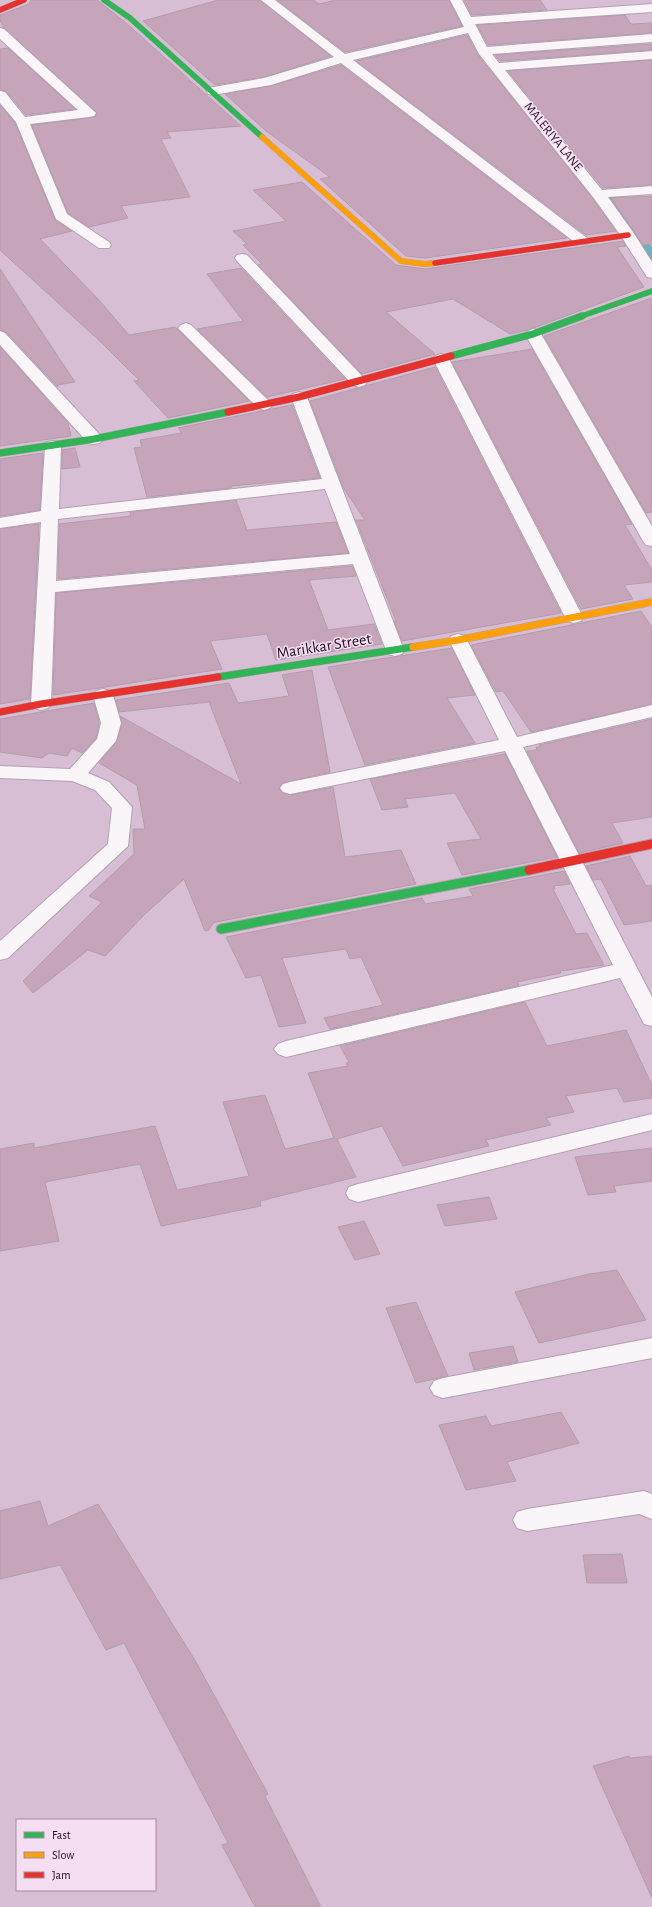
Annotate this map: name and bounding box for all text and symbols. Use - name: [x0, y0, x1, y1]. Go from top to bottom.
- street label: MALERIYA LANE: [521, 100, 585, 174]
- street label: Marikkar Street: [275, 631, 373, 661]
- legend: [16, 1819, 156, 1891]
- text: Fast: [52, 1829, 71, 1841]
- text: Slow: [52, 1849, 74, 1861]
- text: Jam: [52, 1869, 71, 1881]

